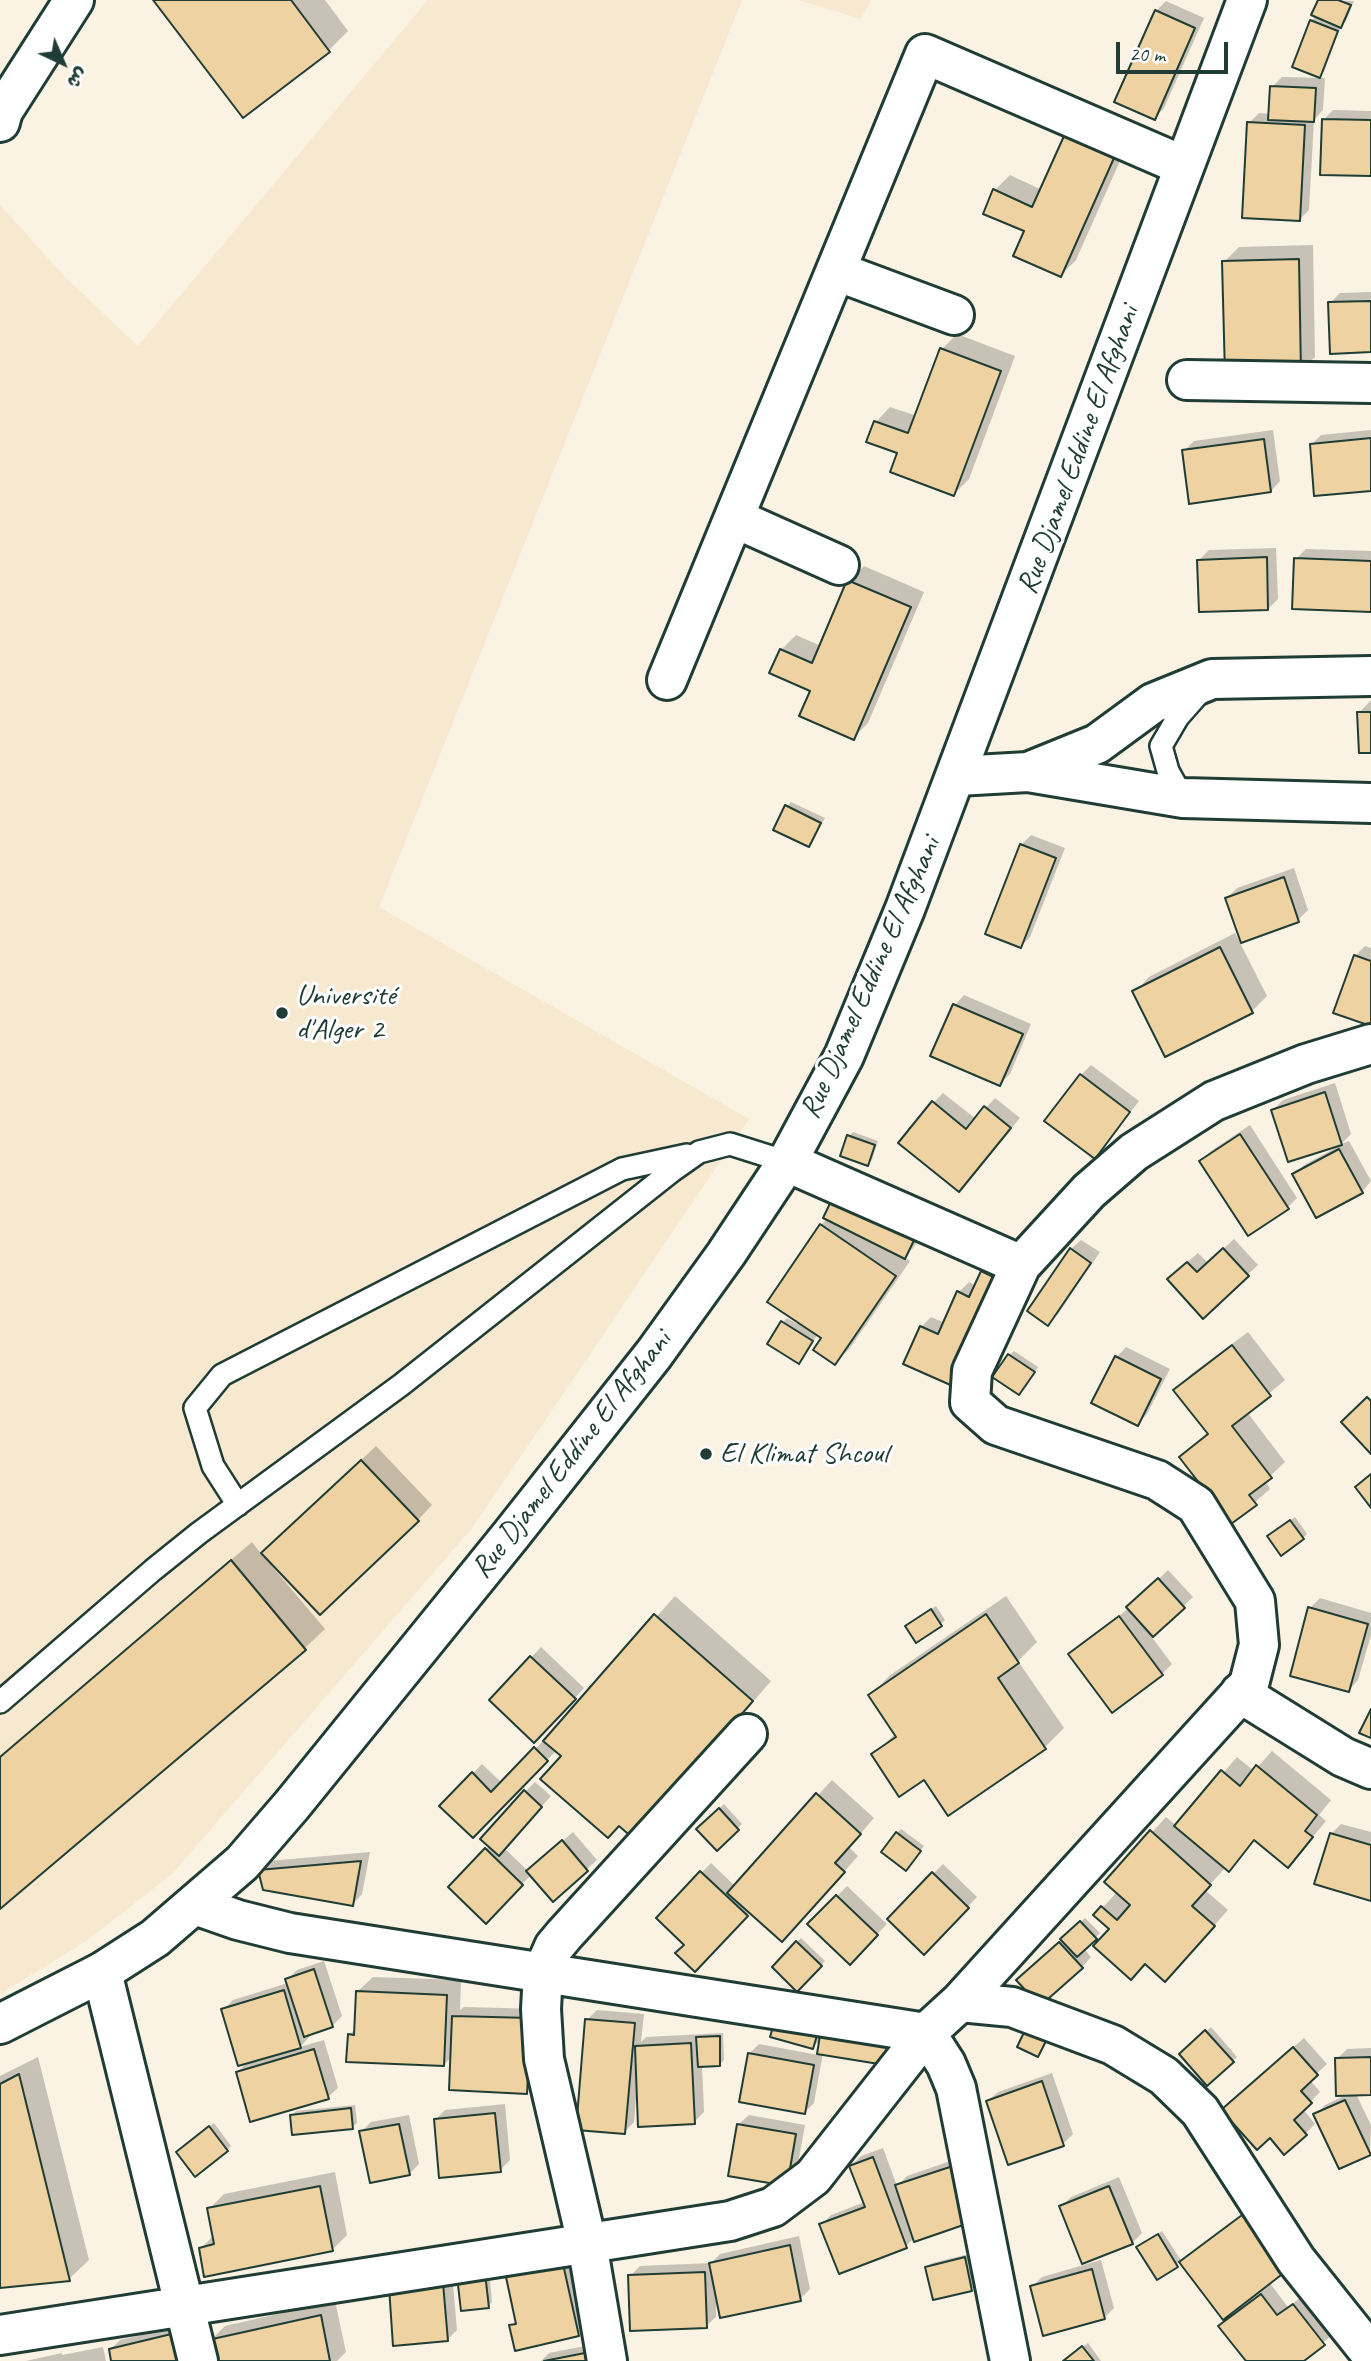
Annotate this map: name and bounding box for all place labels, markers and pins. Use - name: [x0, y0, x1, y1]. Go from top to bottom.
- place label: Université d'Alger 2: [296, 978, 396, 1048]
- marker: Université d'Alger 2: [274, 1005, 290, 1021]
- place label: El Klimat Shcoul: [720, 1436, 888, 1472]
- marker: El Klimat Shcoul: [698, 1446, 714, 1462]

